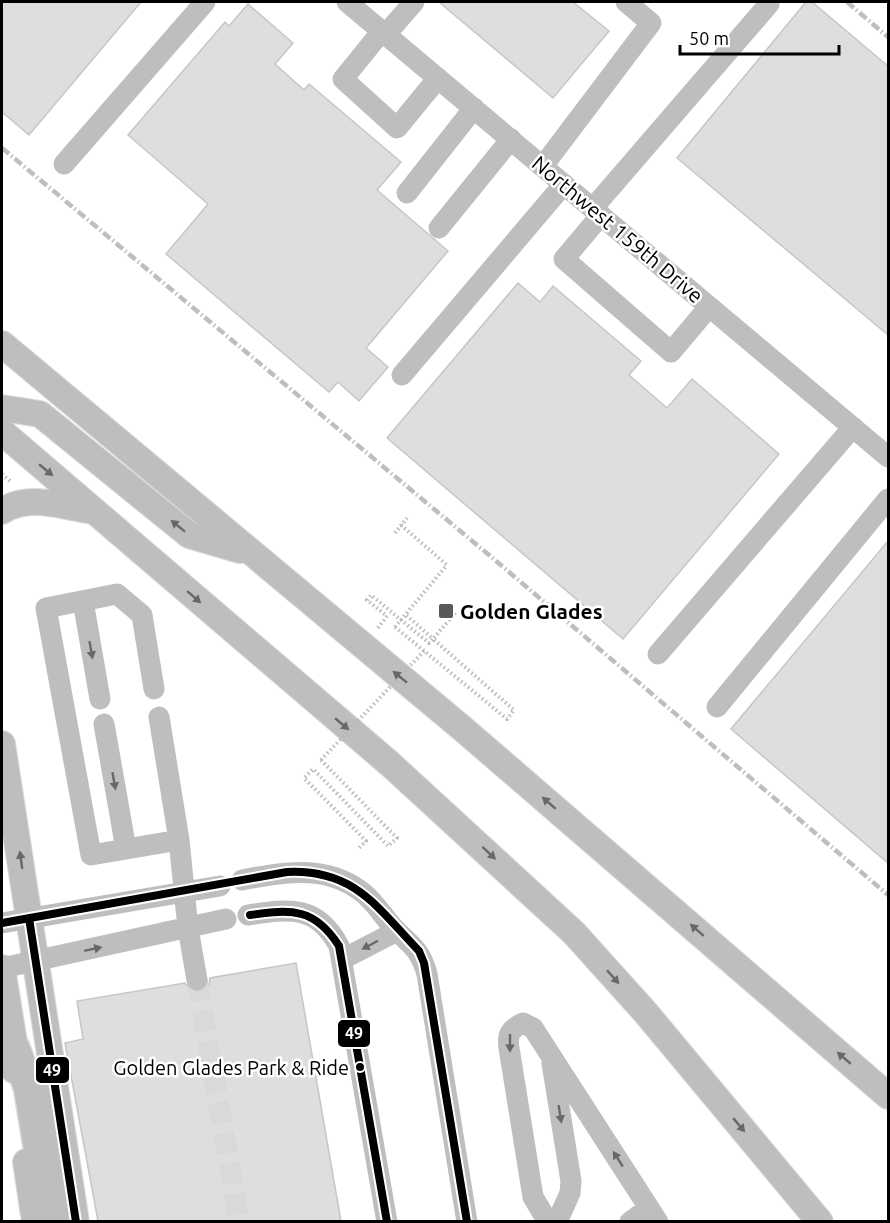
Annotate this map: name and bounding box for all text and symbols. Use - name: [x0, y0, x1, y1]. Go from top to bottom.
- scale bar: [680, 18, 839, 56]
- text: 50 m: [689, 28, 729, 48]
- street label: Northwest 159th Drive: [528, 150, 708, 308]
- one-way arrow: [38, 463, 53, 476]
- one-way arrow: [171, 520, 186, 533]
- one-way arrow: [186, 590, 201, 603]
- place label: Golden Glades: [460, 599, 603, 623]
- marker: Golden Glades: [437, 602, 455, 620]
- one-way arrow: [87, 640, 96, 659]
- one-way arrow: [392, 671, 408, 684]
- one-way arrow: [334, 717, 349, 730]
- one-way arrow: [110, 772, 119, 791]
- one-way arrow: [542, 797, 557, 810]
- one-way arrow: [481, 846, 496, 860]
- one-way arrow: [17, 851, 26, 870]
- one-way arrow: [690, 924, 705, 937]
- one-way arrow: [361, 940, 378, 950]
- one-way arrow: [84, 944, 103, 953]
- one-way arrow: [606, 969, 620, 984]
- line badge: 49: [337, 1019, 371, 1048]
- text: 49: [345, 1024, 363, 1042]
- one-way arrow: [505, 1034, 515, 1053]
- one-way arrow: [836, 1051, 852, 1064]
- line badge: 49: [35, 1056, 70, 1084]
- place label: Golden Glades Park & Ride: [113, 1056, 349, 1079]
- text: 49: [43, 1061, 61, 1079]
- marker: Golden Glades Park & Ride: [354, 1061, 366, 1073]
- one-way arrow: [556, 1105, 565, 1124]
- one-way arrow: [733, 1117, 746, 1133]
- one-way arrow: [613, 1151, 624, 1167]

